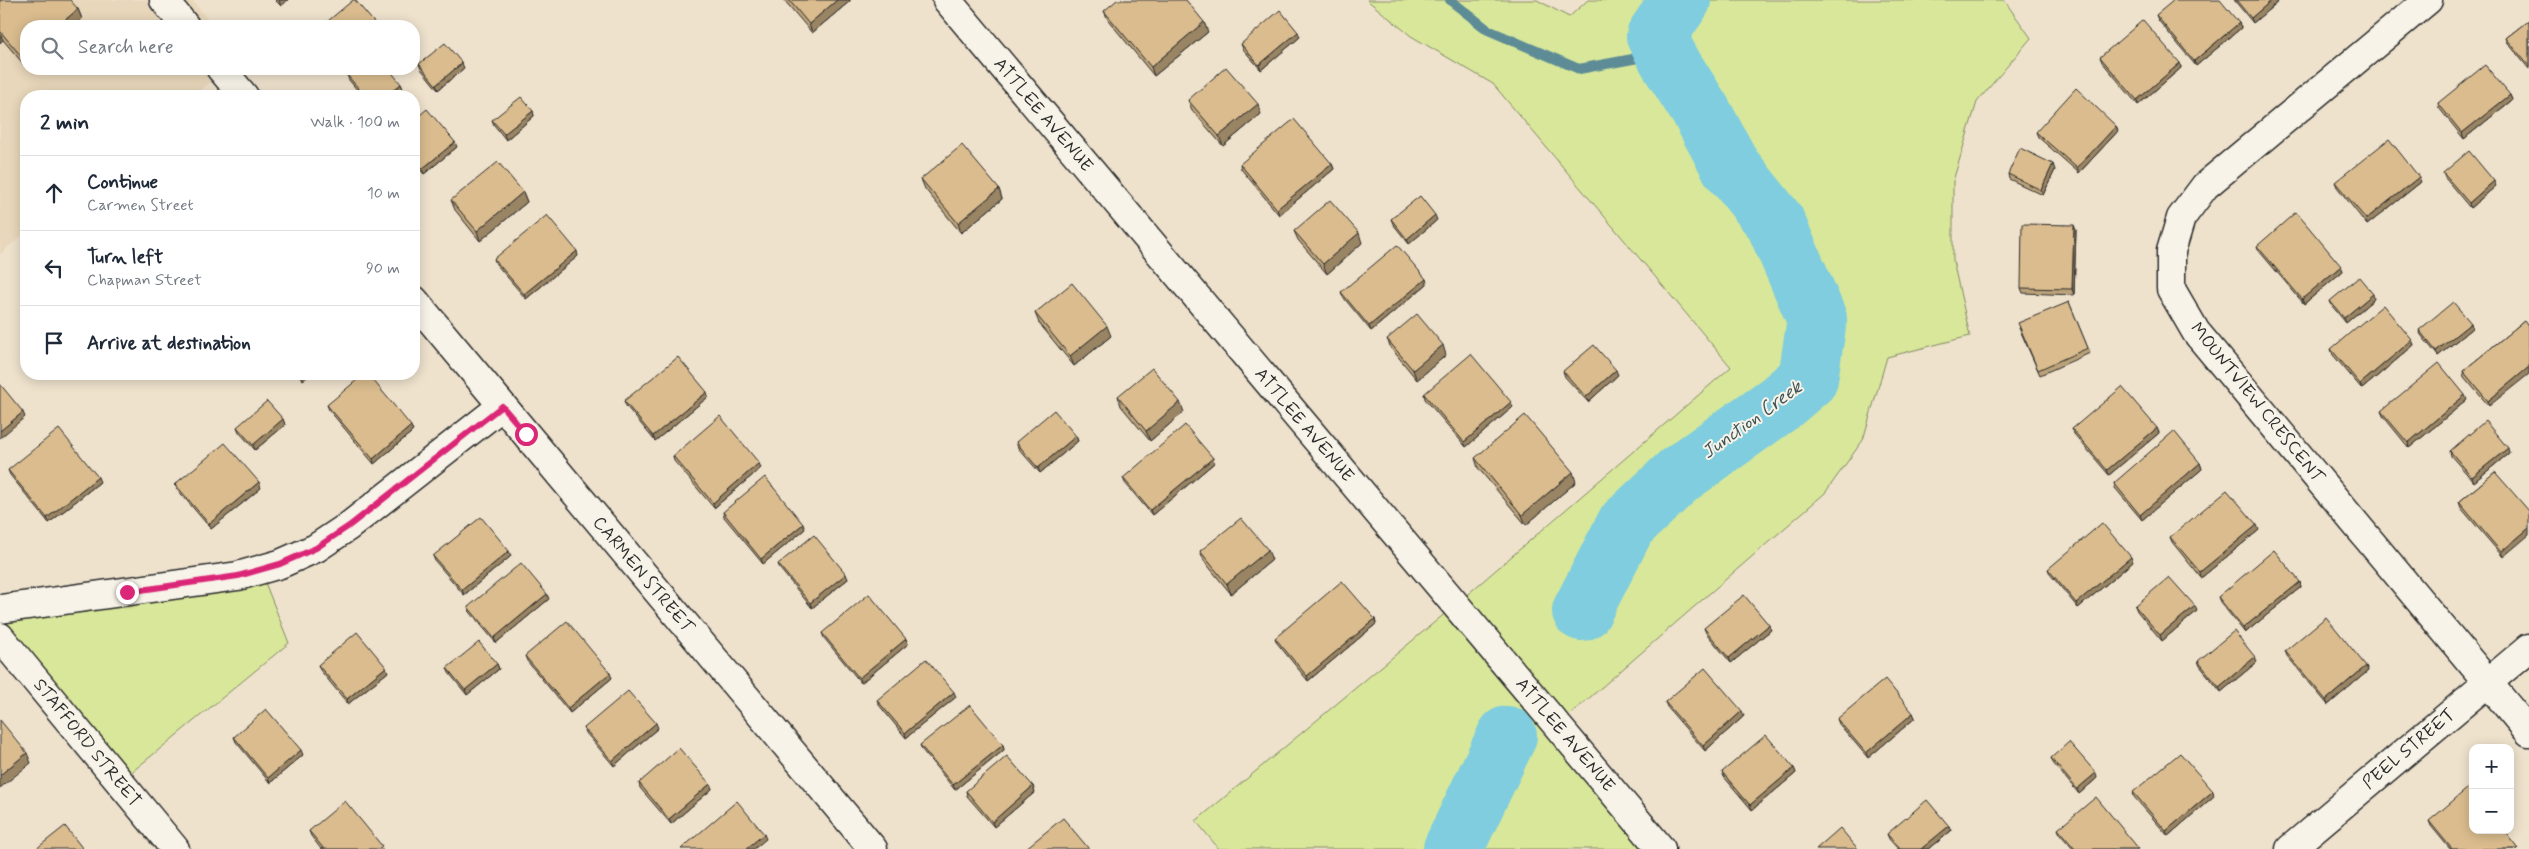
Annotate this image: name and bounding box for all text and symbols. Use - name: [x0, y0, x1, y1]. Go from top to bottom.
- search box: [20, 20, 420, 75]
- icon: search: [38, 34, 66, 62]
- text: Search here: [78, 35, 174, 60]
- street label: ATTLEE AVENUE: [988, 53, 1098, 177]
- text: 2 min: [40, 109, 89, 137]
- text: Walk · 100 m: [310, 112, 400, 133]
- text: Continue: [87, 170, 158, 195]
- icon: ahead: [40, 179, 68, 207]
- text: 10 m: [367, 183, 400, 204]
- text: Carmen Street: [87, 195, 194, 216]
- text: Turn left: [87, 245, 163, 270]
- icon: left: [40, 254, 68, 282]
- text: 90 m: [366, 258, 400, 279]
- text: Chapman Street: [87, 270, 202, 291]
- street label: MOUNTVIEW CRESCENT: [2185, 318, 2330, 489]
- icon: arrive: [40, 329, 68, 357]
- text: Arrive at destination: [87, 331, 251, 356]
- street label: ATTLEE AVENUE: [1249, 363, 1359, 487]
- water label: Junction Creek: [1697, 374, 1808, 465]
- route start: [515, 423, 538, 446]
- street label: CARMEN STREET: [587, 511, 700, 639]
- route end: [116, 581, 139, 604]
- street label: ATTLEE AVENUE: [1510, 673, 1620, 797]
- street label: STAFFORD STREET: [28, 674, 146, 812]
- street label: PEEL STREET: [2358, 703, 2460, 795]
- map controls: [2469, 744, 2514, 834]
- button: +: [2469, 744, 2514, 789]
- button: −: [2469, 789, 2514, 834]

